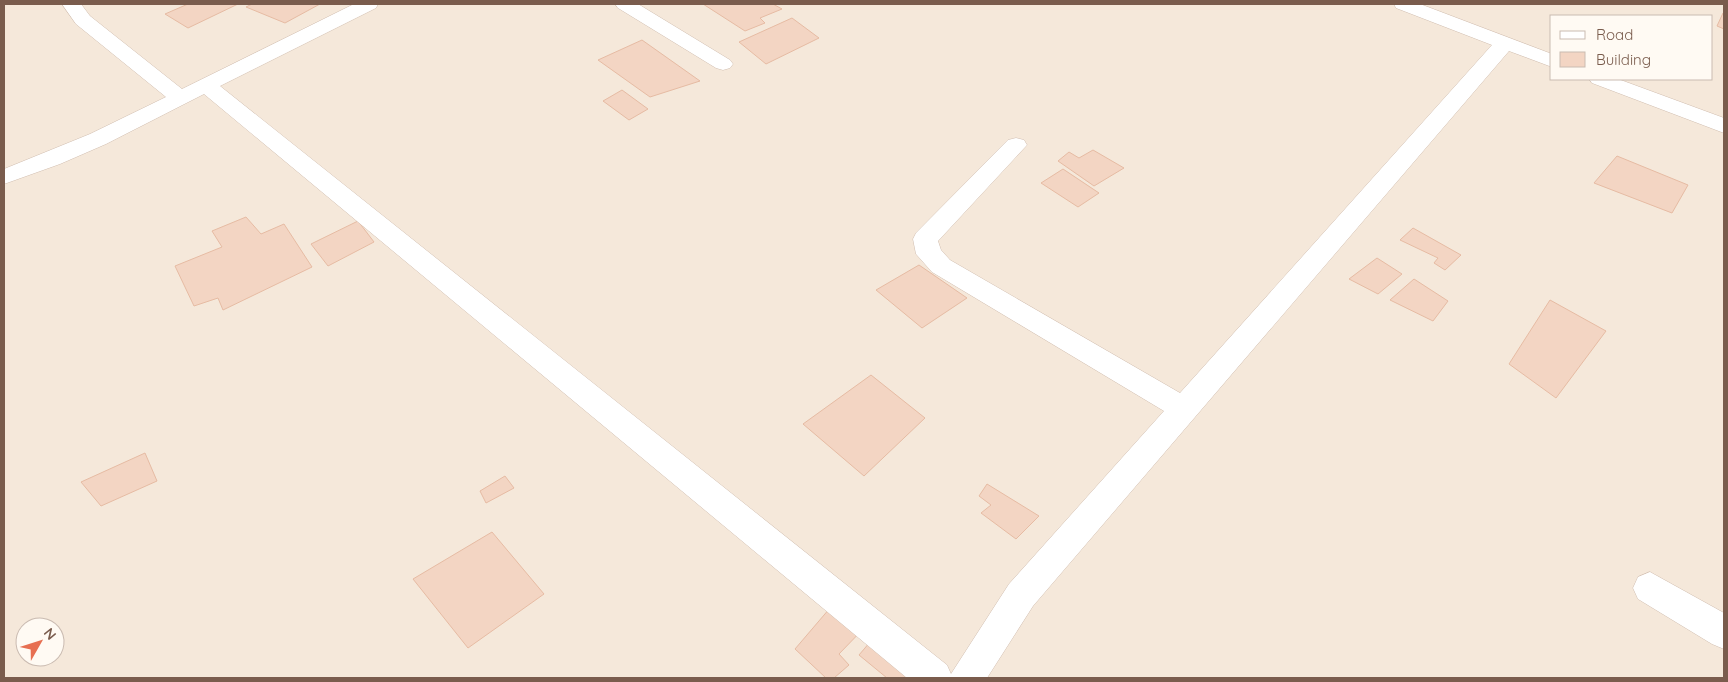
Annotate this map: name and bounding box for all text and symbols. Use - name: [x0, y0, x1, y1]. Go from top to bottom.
- legend: [1550, 15, 1713, 80]
- text: Road: [1596, 25, 1633, 44]
- text: Building: [1596, 50, 1651, 69]
- north arrow: [15, 617, 65, 667]
- text: N: [40, 624, 60, 643]

